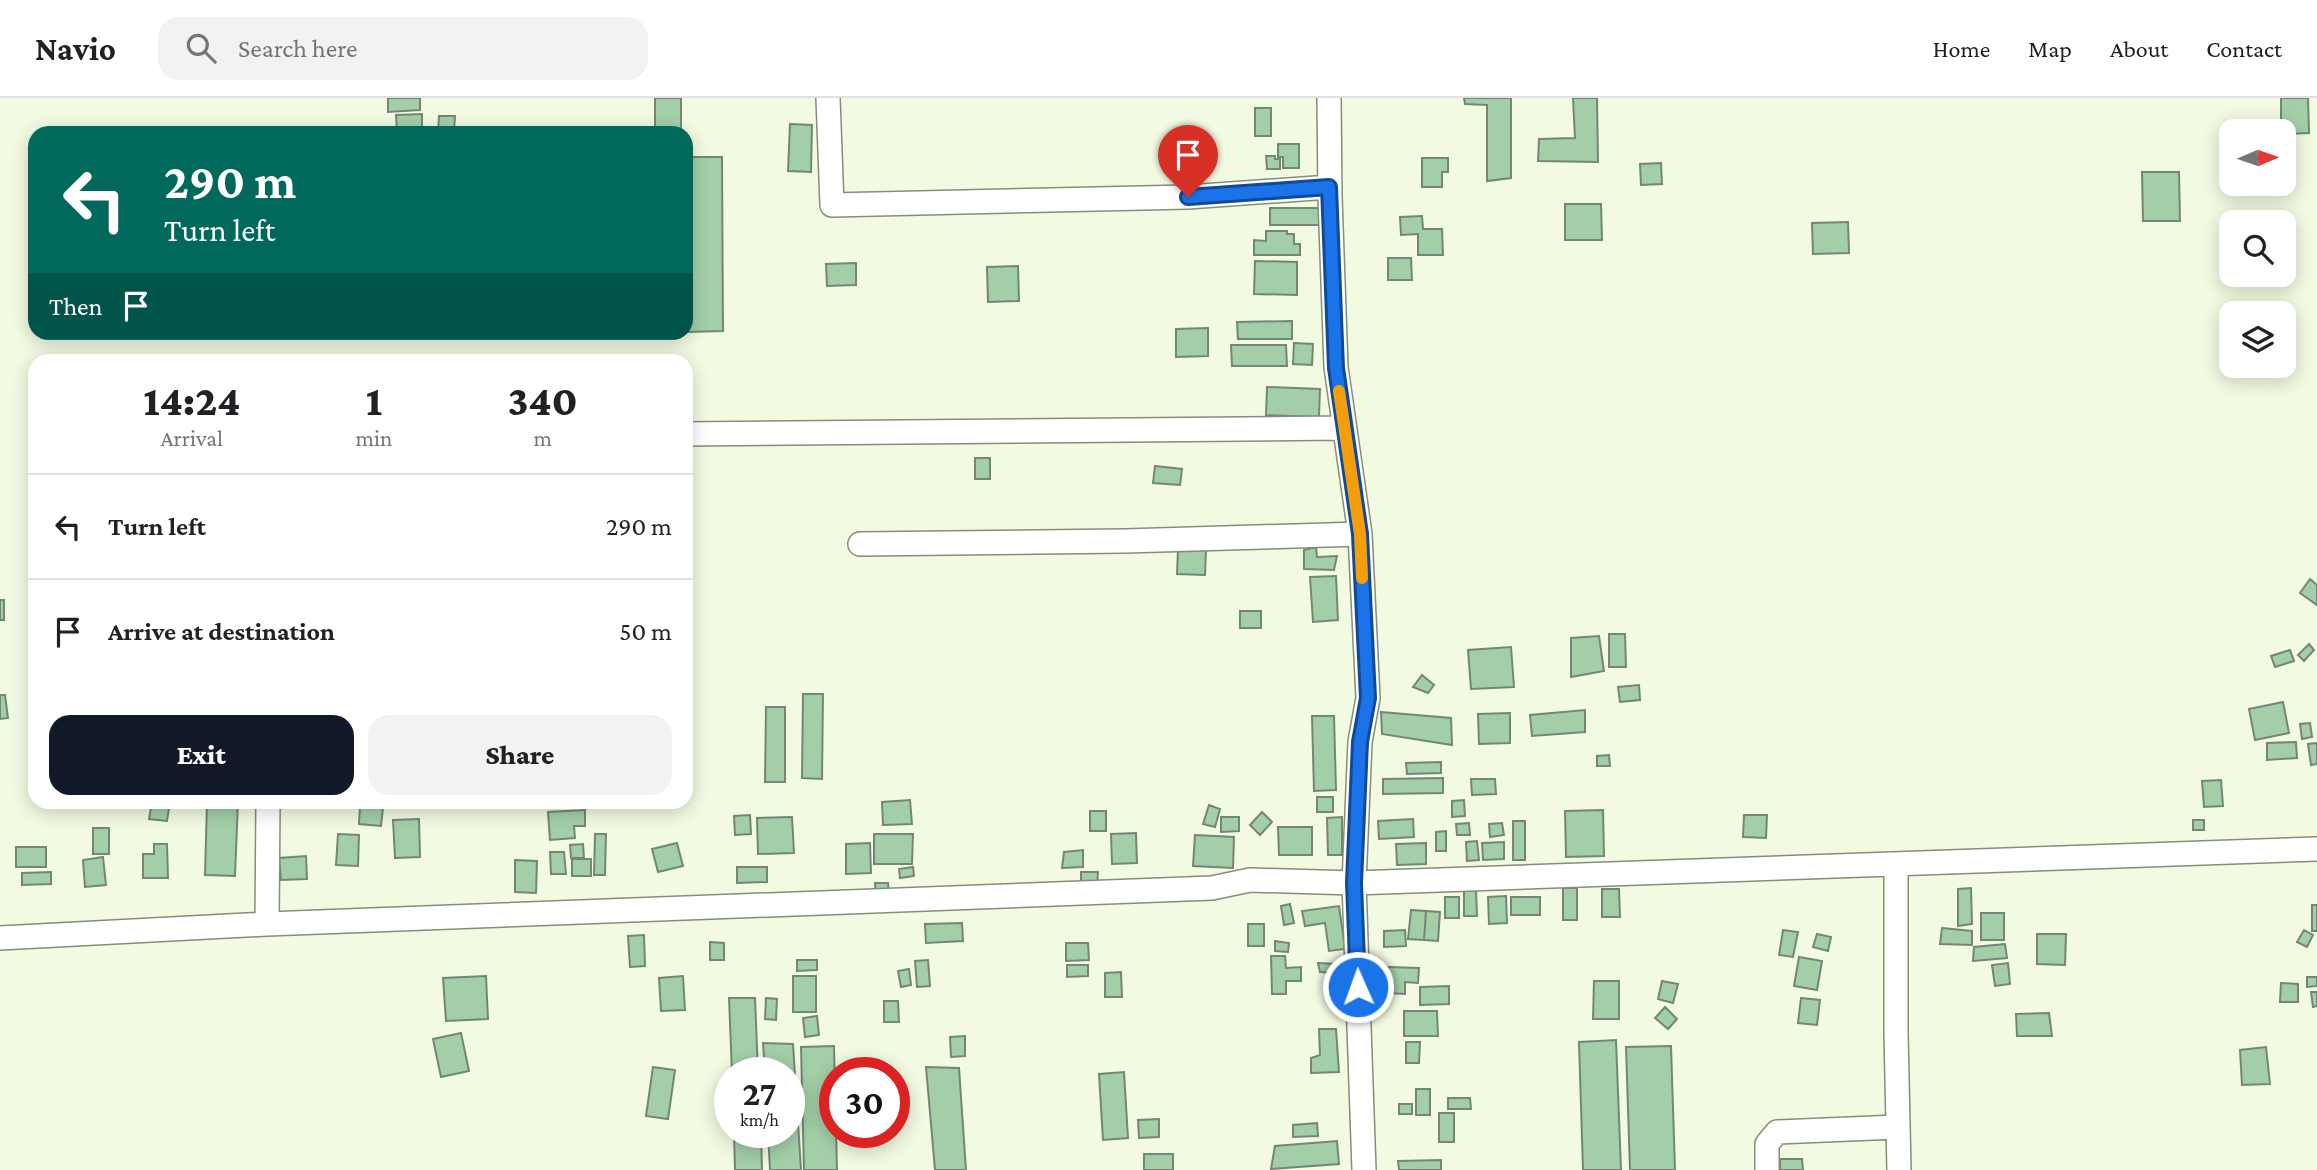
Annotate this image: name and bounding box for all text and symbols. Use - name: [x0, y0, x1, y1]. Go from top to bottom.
- search box: [158, 17, 648, 80]
- icon: search: [182, 29, 220, 67]
- text: Navio: [35, 30, 116, 67]
- text: Search here: [238, 34, 357, 63]
- text: Home: [1933, 35, 1990, 62]
- text: Map: [2028, 35, 2072, 62]
- text: About: [2110, 35, 2168, 62]
- text: Contact: [2206, 35, 2282, 62]
- north arrow: [2219, 119, 2296, 196]
- map controls: [2219, 119, 2296, 378]
- pin: [1158, 125, 1218, 197]
- icon: arrive: [1169, 136, 1207, 174]
- icon: left: [49, 154, 140, 245]
- text: 290 m: [164, 154, 296, 209]
- button: search: [2219, 210, 2296, 287]
- text: Turn left: [164, 212, 275, 248]
- icon: arrive: [117, 287, 155, 325]
- text: Then: [49, 292, 103, 321]
- button: layers: [2219, 301, 2296, 378]
- text: 14:24: [143, 377, 240, 424]
- text: 1: [366, 377, 382, 424]
- text: 340: [508, 377, 578, 424]
- text: Arrival: [160, 425, 223, 451]
- text: min: [356, 425, 392, 451]
- text: m: [533, 425, 552, 451]
- icon: left: [49, 508, 87, 546]
- text: Turn left: [108, 512, 206, 541]
- text: 290 m: [606, 512, 672, 541]
- icon: arrive: [49, 613, 87, 651]
- text: Arrive at destination: [108, 617, 335, 646]
- text: 50 m: [619, 617, 672, 646]
- button: Exit: [49, 715, 354, 795]
- button: Share: [368, 715, 672, 795]
- position arrow: [1321, 950, 1395, 1024]
- speed limit sign: 30: [819, 1057, 910, 1148]
- text: 27: [743, 1074, 776, 1113]
- text: km/h: [740, 1110, 779, 1130]

